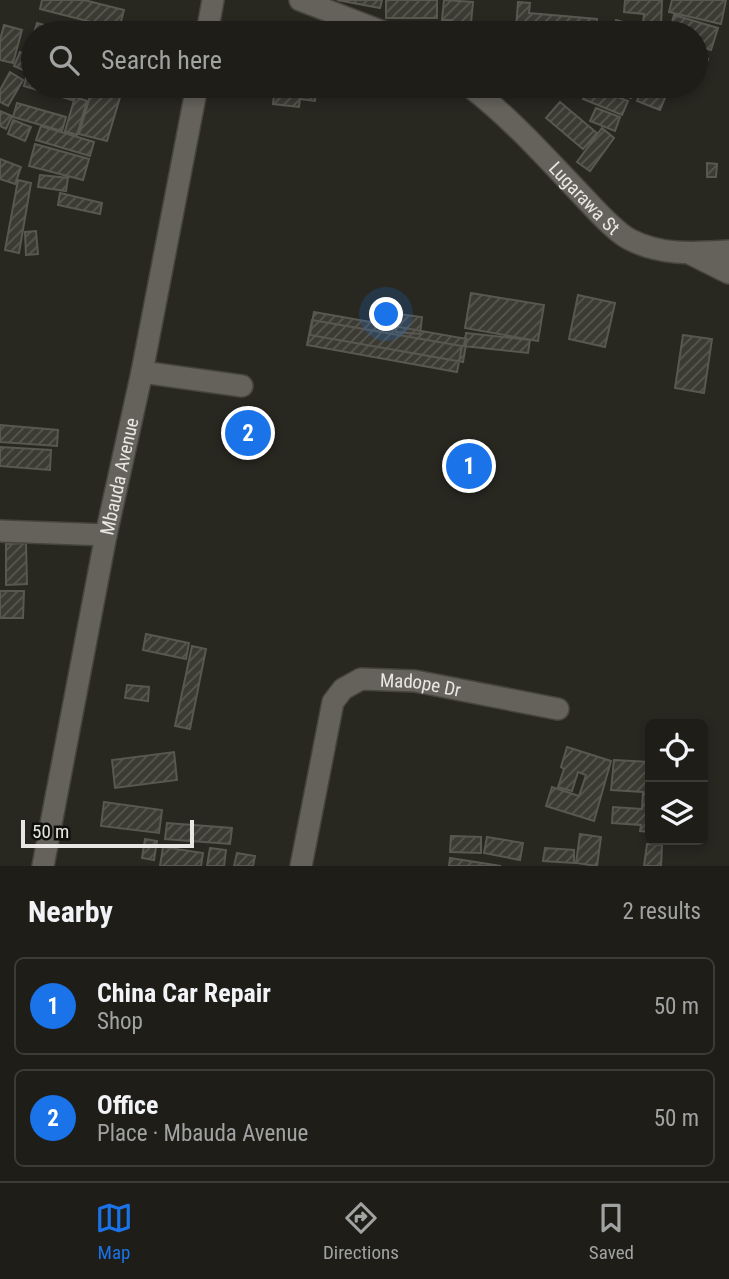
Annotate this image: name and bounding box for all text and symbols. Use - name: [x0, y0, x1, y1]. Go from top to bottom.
- search box: [21, 21, 708, 98]
- icon: search: [45, 41, 83, 79]
- text: Search here: [101, 45, 222, 75]
- street label: Lugarawa St: [544, 157, 625, 239]
- your location: [369, 297, 403, 331]
- pin: 2: [225, 407, 271, 459]
- street label: Mbauda Avenue: [95, 415, 143, 537]
- pin: 1: [446, 440, 492, 492]
- street label: Madope Dr: [380, 668, 463, 701]
- map controls: [645, 719, 708, 845]
- button: locate: [645, 719, 708, 782]
- button: layers: [645, 782, 708, 845]
- scale bar: [21, 817, 194, 849]
- text: 50 m: [32, 820, 69, 843]
- text: Nearby: [28, 894, 113, 929]
- text: 2 results: [623, 898, 701, 925]
- text: China Car Repair: [97, 978, 271, 1008]
- text: 1: [47, 993, 59, 1020]
- text: 50 m: [654, 993, 699, 1020]
- text: Shop: [97, 1008, 143, 1035]
- text: Office: [97, 1090, 158, 1120]
- text: 2: [47, 1105, 59, 1132]
- text: 50 m: [654, 1105, 699, 1132]
- text: Place · Mbauda Avenue: [97, 1120, 308, 1147]
- tab: Map: [95, 1199, 133, 1264]
- tab: Directions: [323, 1199, 399, 1264]
- tab: Saved: [589, 1199, 634, 1264]

